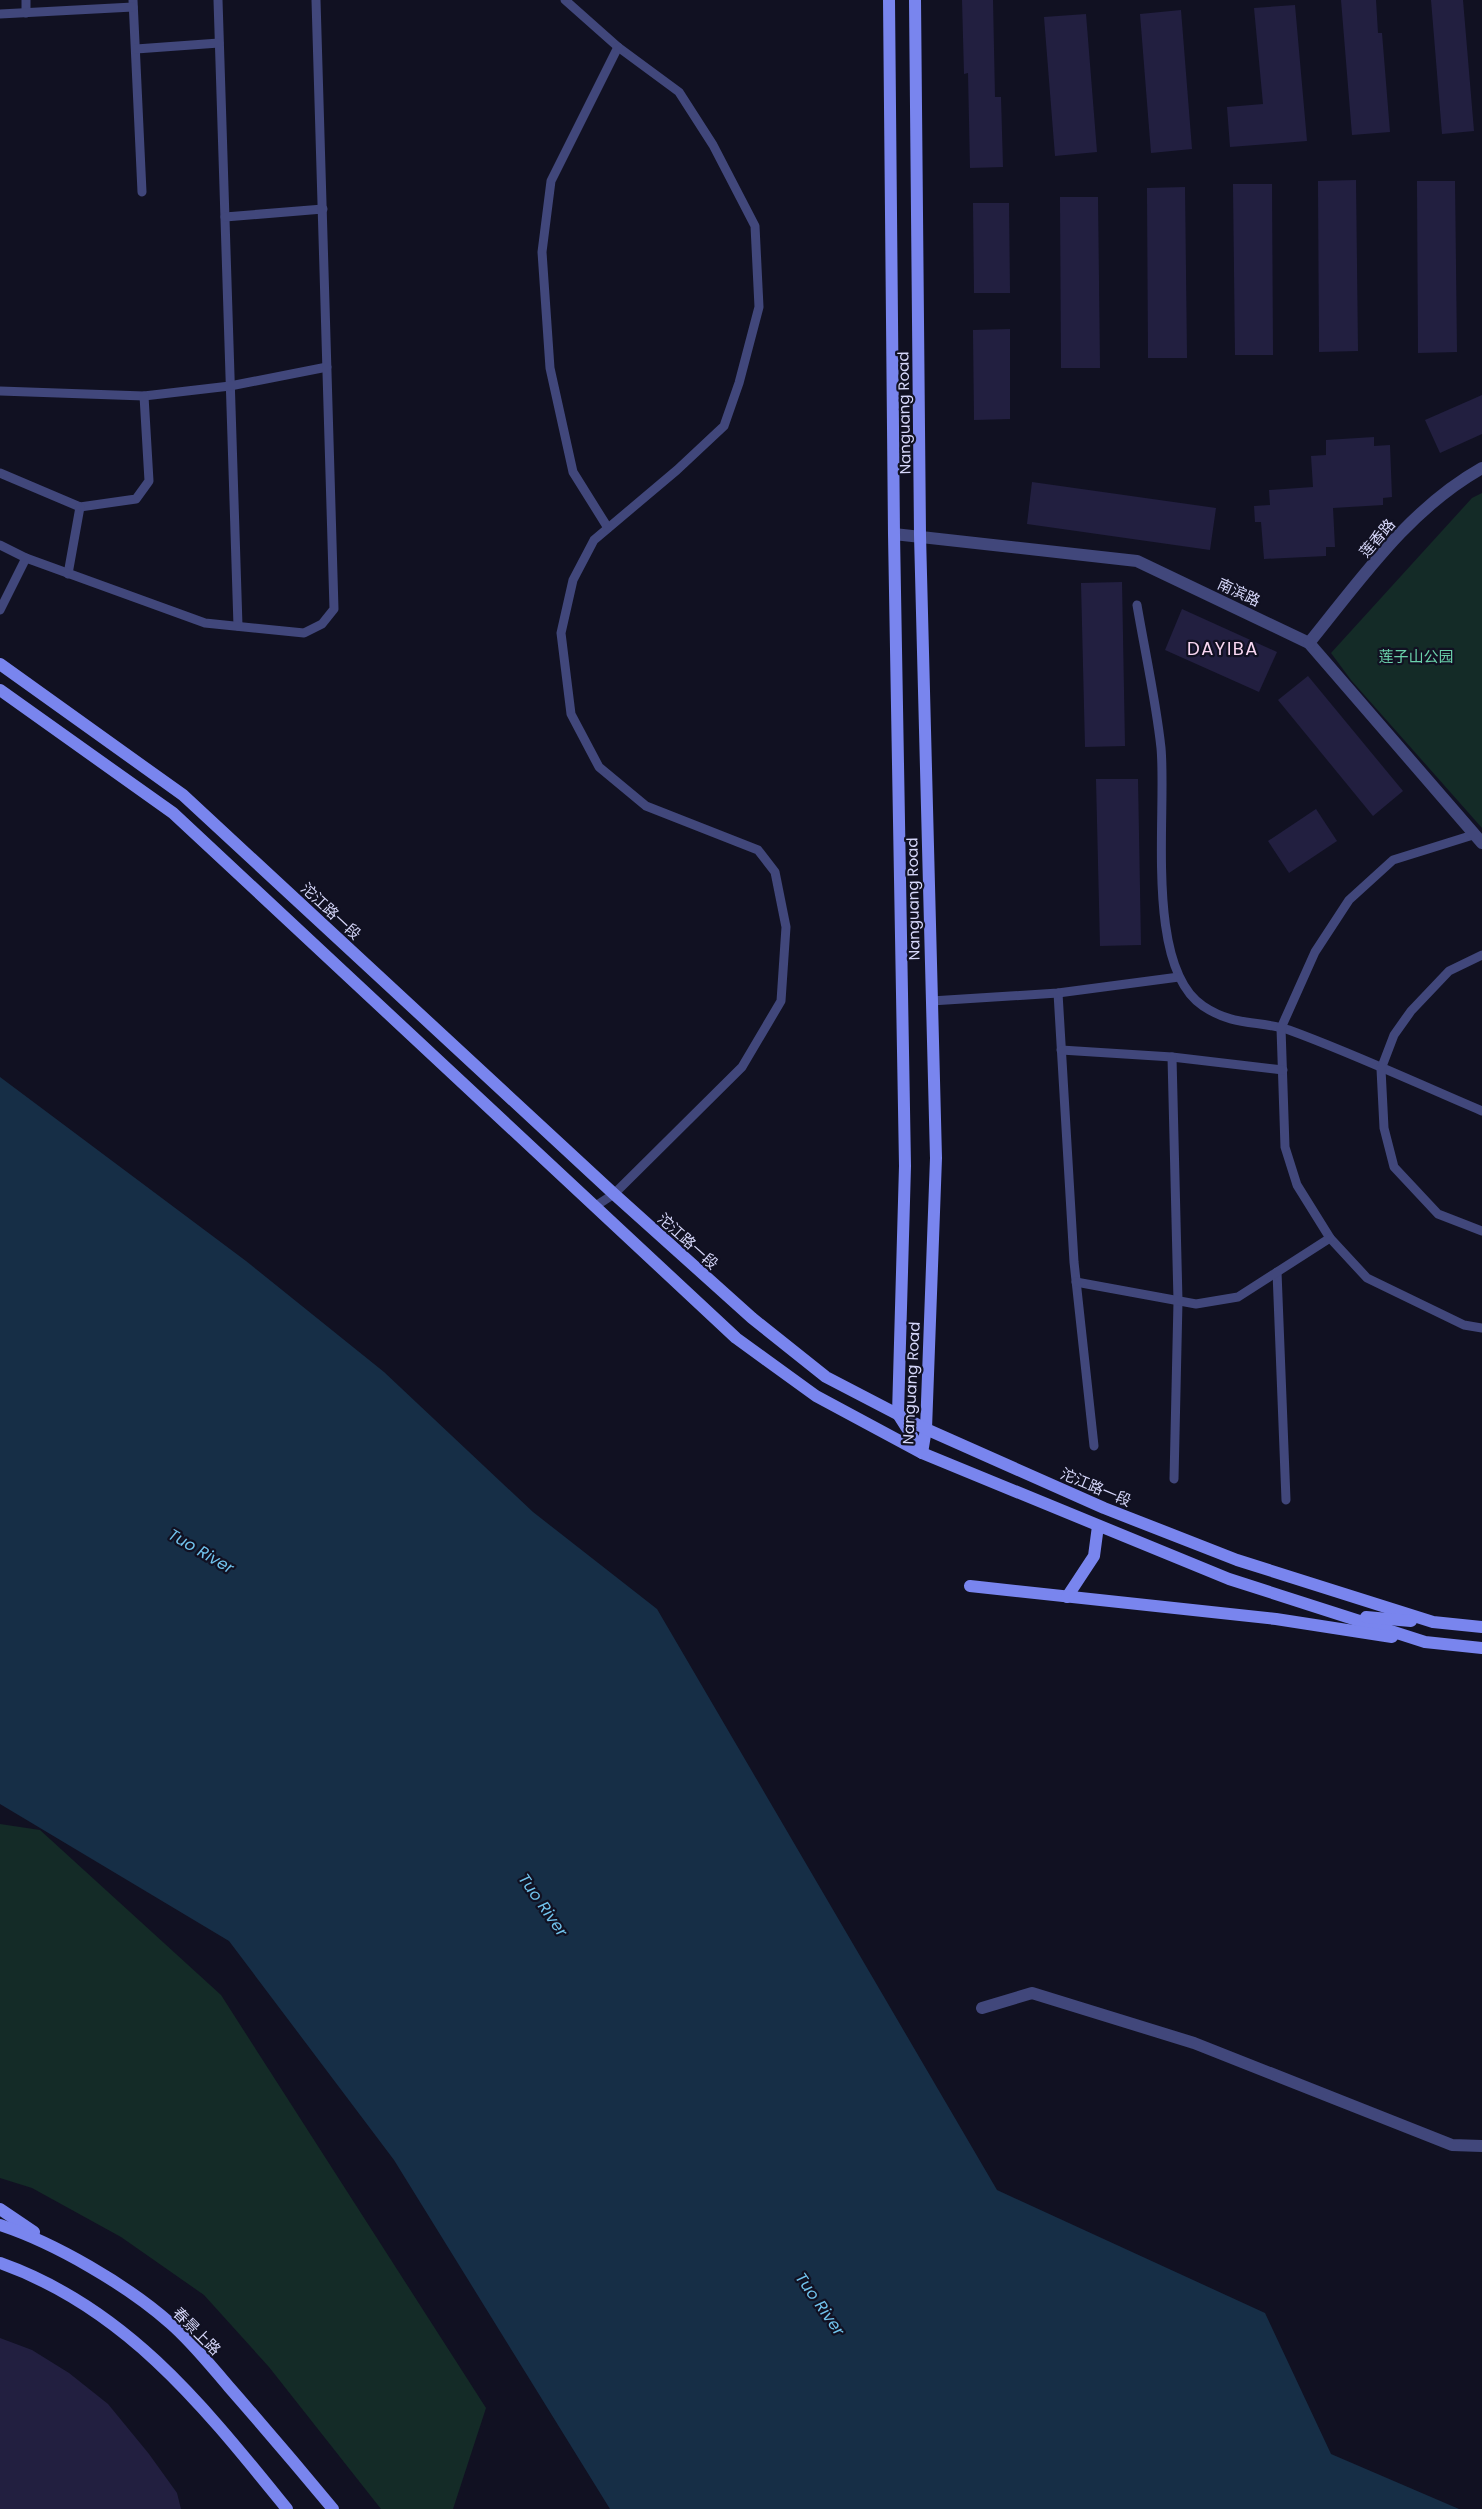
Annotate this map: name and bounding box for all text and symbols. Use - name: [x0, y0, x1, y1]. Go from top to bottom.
- street label: Nanguang Road: [892, 351, 916, 475]
- street label: 莲香路: [1354, 514, 1400, 562]
- street label: 南滨路: [1214, 573, 1264, 611]
- district label: DAYIBA: [1187, 636, 1259, 661]
- park label: 莲子山公园: [1378, 646, 1454, 667]
- street label: Nanguang Road: [901, 837, 925, 961]
- street label: 沱江路一段: [296, 878, 366, 944]
- street label: 沱江路一段: [653, 1208, 723, 1274]
- street label: Nanguang Road: [897, 1321, 925, 1445]
- street label: 沱江路一段: [1057, 1463, 1135, 1511]
- water label: Tuo River: [164, 1523, 239, 1580]
- water label: Tuo River: [513, 1869, 574, 1942]
- water label: Tuo River: [790, 2268, 851, 2341]
- street label: 春景上路: [168, 2302, 226, 2360]

